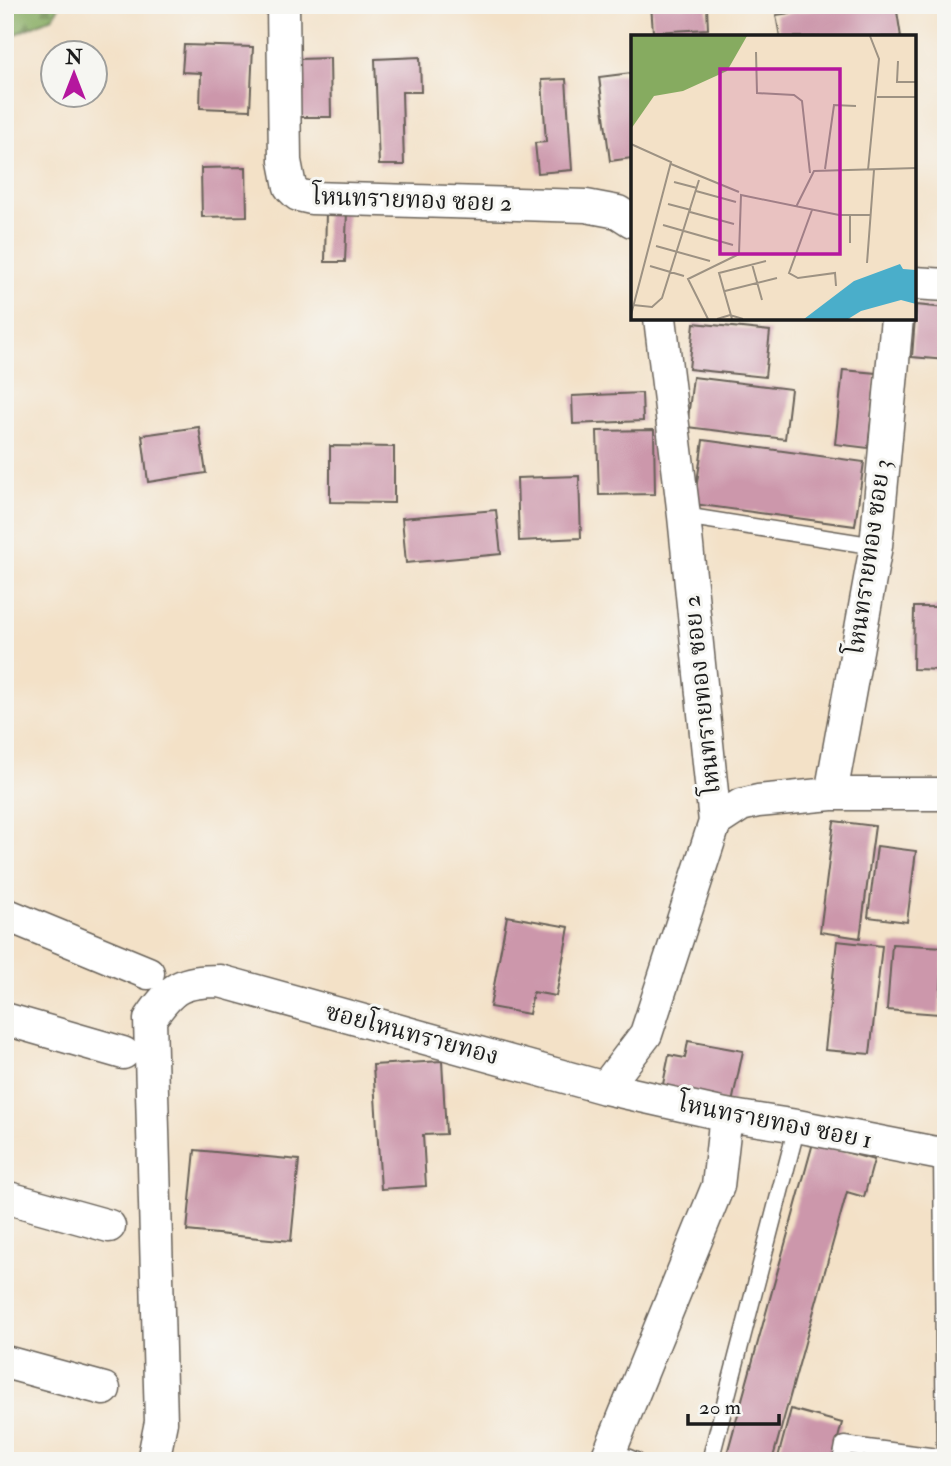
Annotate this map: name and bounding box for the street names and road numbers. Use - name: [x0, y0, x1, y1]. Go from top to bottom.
- street label: โหนทรายทอง ซอย 2: [310, 178, 513, 219]
- street label: โหนทรายทอง ซอย 3: [837, 457, 898, 658]
- street label: โหนทรายทอง ซอย 2: [673, 594, 728, 798]
- street label: ซอยโหนทรายทอง: [322, 993, 503, 1072]
- street label: โหนทรายทอง ซอย 1: [674, 1085, 875, 1156]

